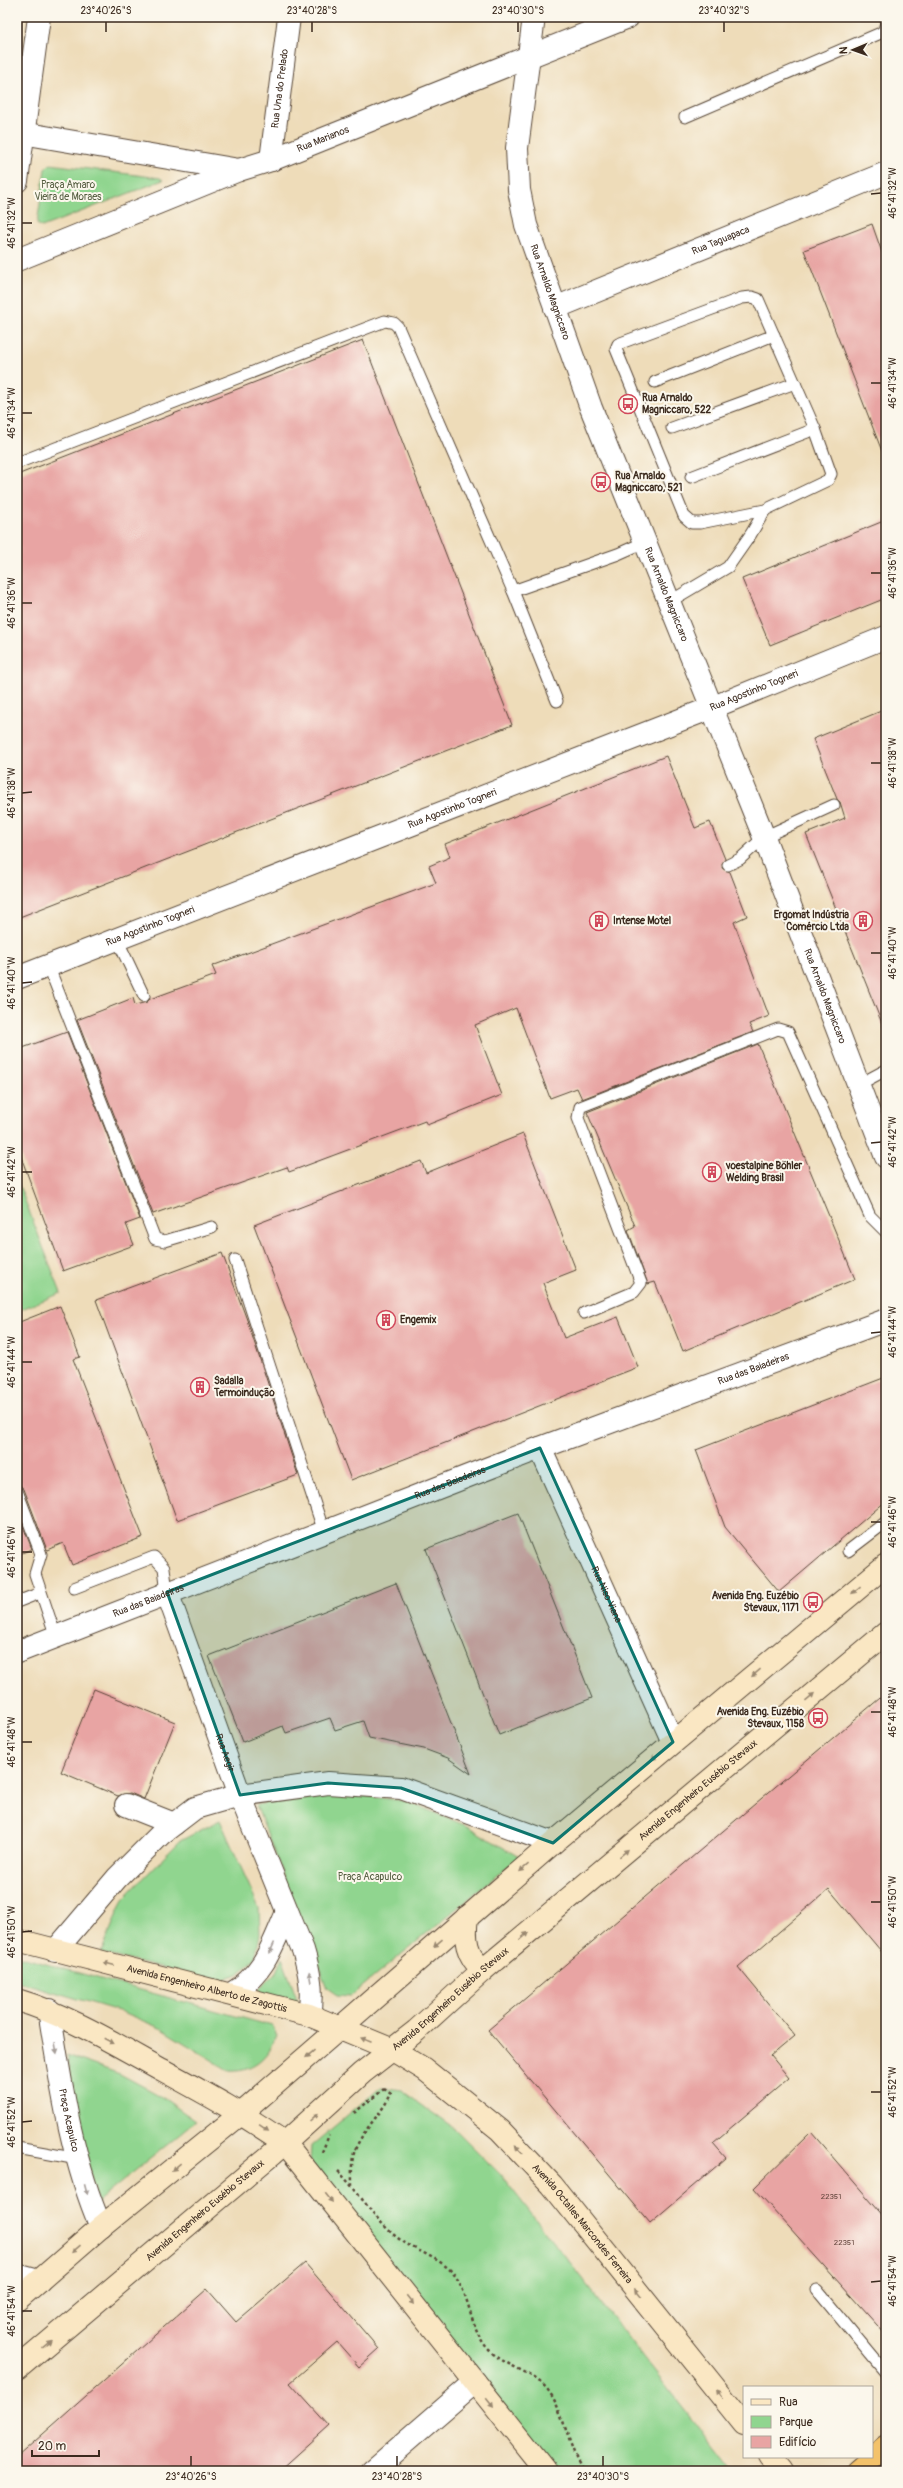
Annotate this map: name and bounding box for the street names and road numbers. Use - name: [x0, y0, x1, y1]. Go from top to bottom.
- street label: Rua Una do Prelado: [269, 48, 291, 129]
- street label: Rua Marianos: [295, 123, 351, 155]
- street label: Rua Taguapaca: [690, 223, 752, 257]
- street label: Rua Arnaldo Magniccaro: [527, 243, 573, 342]
- street label: Rua Arnaldo Magniccaro: [642, 545, 691, 644]
- street label: Rua Agostinho Togneri: [708, 667, 800, 714]
- street label: Rua Agostinho Togneri: [406, 786, 498, 831]
- street label: Rua Agostinho Togneri: [104, 903, 197, 949]
- street label: Rua Arnaldo Magniccaro: [801, 947, 848, 1046]
- street label: Rua das Baiadeiras: [716, 1350, 791, 1388]
- street label: Rua das Baiadeiras: [413, 1464, 488, 1502]
- street label: Rua Niso Viana: [588, 1565, 624, 1625]
- street label: Rua das Baiadeiras: [111, 1581, 186, 1620]
- street label: Rua Aegir: [213, 1732, 237, 1774]
- street label: Avenida Engenheiro Eusébio Stevaux: [636, 1737, 760, 1843]
- street label: Avenida Engenheiro Eusébio Stevaux: [390, 1945, 511, 2053]
- street label: Avenida Engenheiro Alberto de Zagottis: [125, 1962, 289, 2015]
- street label: Praça Acapulco: [56, 2088, 82, 2154]
- street label: Avenida Engenheiro Eusébio Stevaux: [143, 2157, 267, 2264]
- street label: Avenida Octalles Marcondes Ferreira: [529, 2161, 635, 2286]

